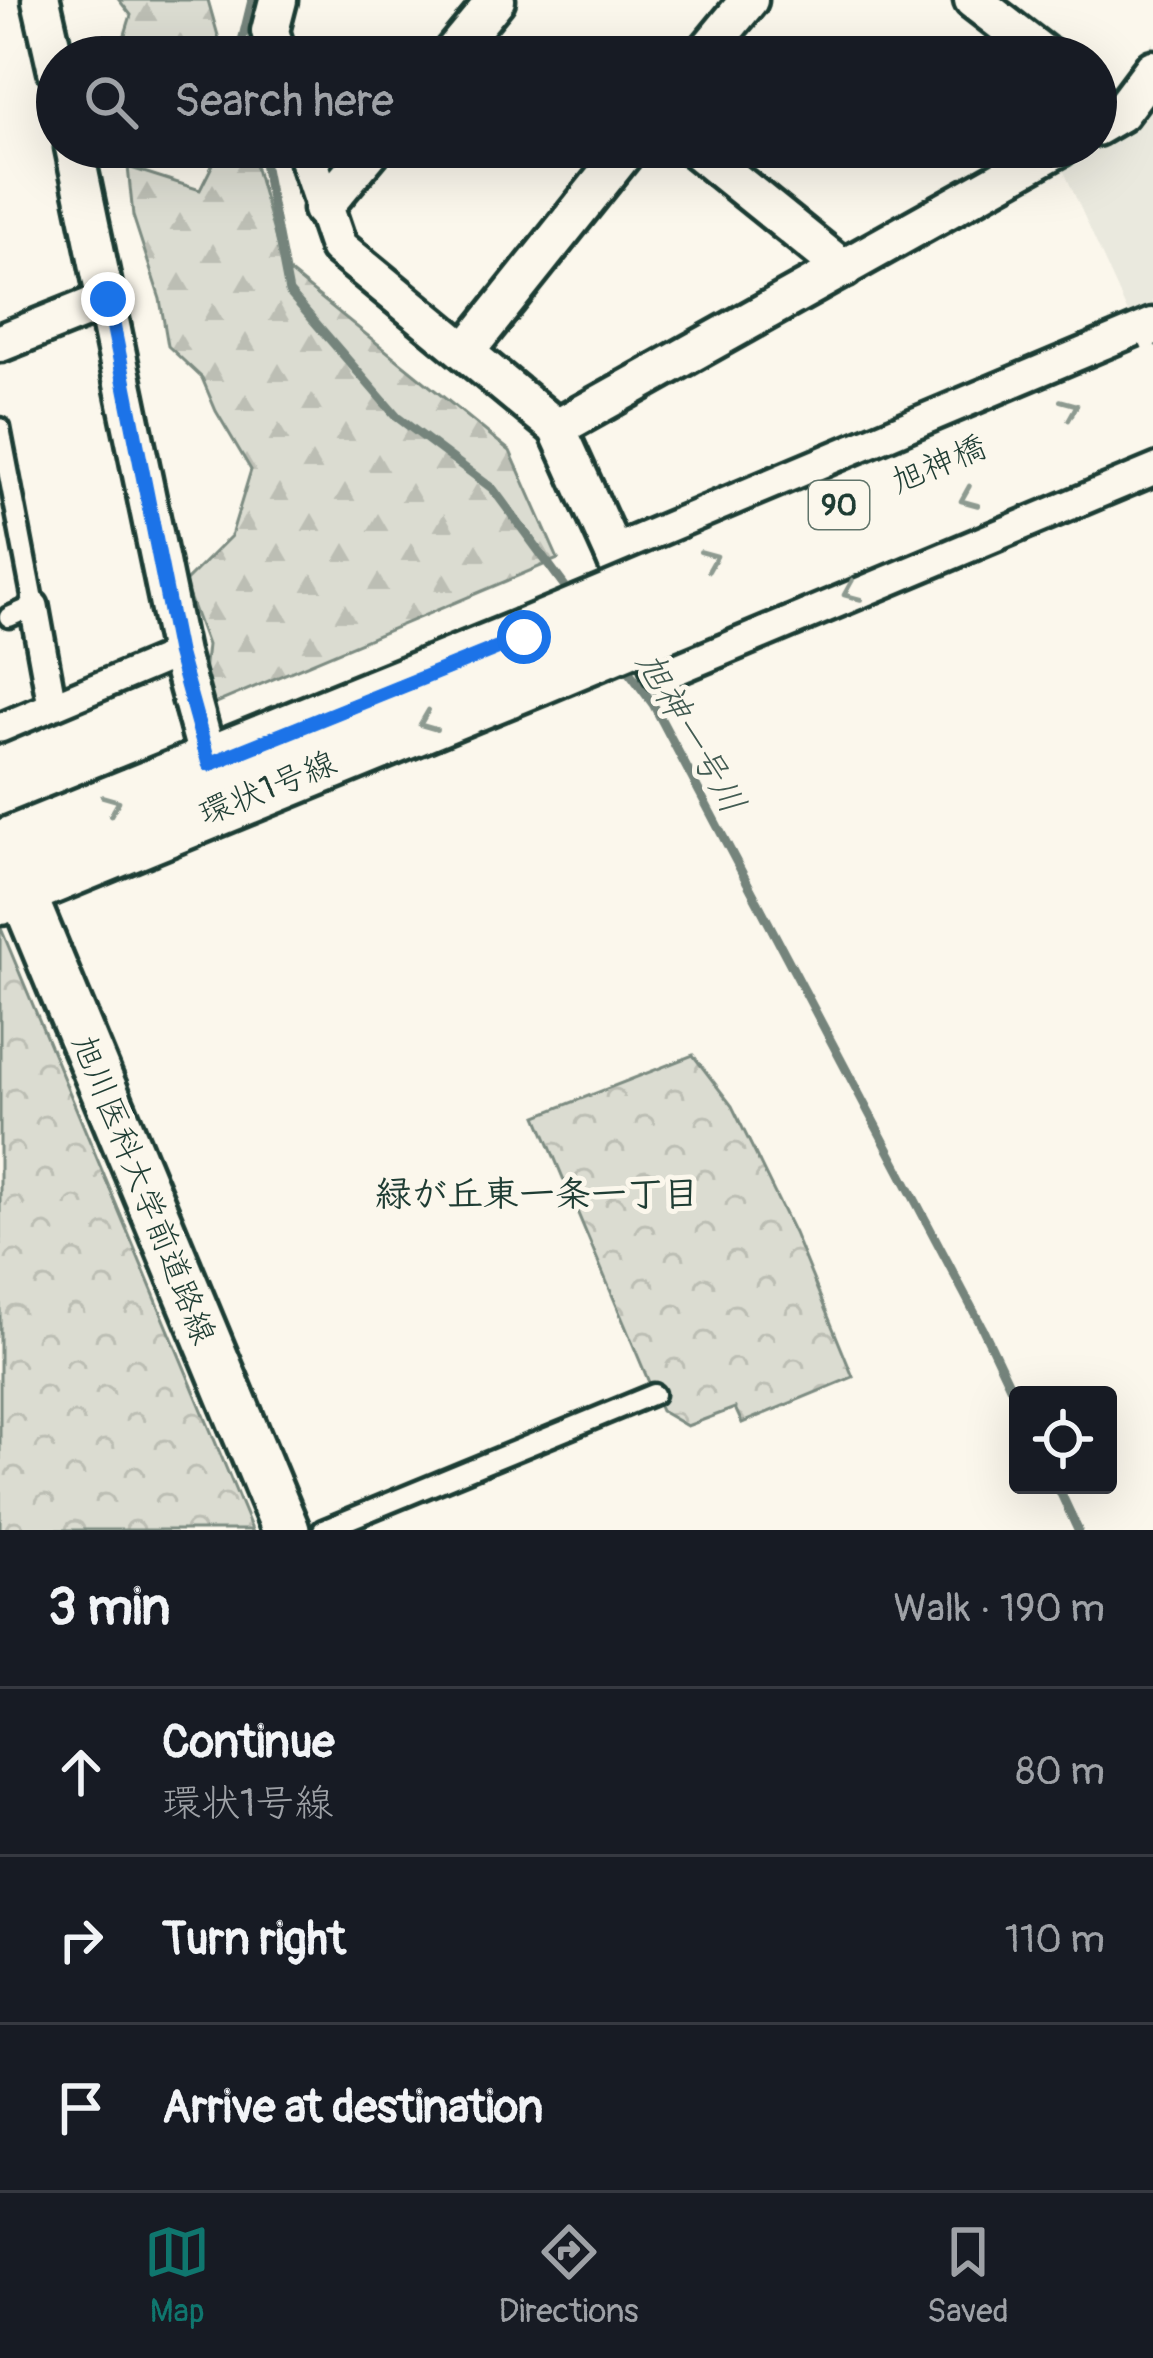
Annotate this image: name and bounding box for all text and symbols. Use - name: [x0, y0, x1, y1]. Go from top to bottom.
- search box: [36, 36, 1117, 168]
- icon: search: [78, 69, 144, 135]
- text: Search here: [174, 74, 394, 130]
- route end: [81, 272, 135, 326]
- one-way arrow: [1058, 398, 1079, 422]
- street label: 旭神橋: [885, 426, 992, 503]
- road number: 90: [809, 481, 869, 529]
- one-way arrow: [958, 484, 979, 508]
- one-way arrow: [698, 549, 719, 573]
- one-way arrow: [842, 578, 863, 602]
- route start: [497, 610, 551, 664]
- water label: 旭神一号川: [626, 644, 755, 822]
- one-way arrow: [418, 708, 439, 732]
- street label: 環状1号線: [193, 742, 342, 835]
- one-way arrow: [101, 793, 122, 818]
- street label: 旭川医科大学前道路線: [63, 1029, 224, 1350]
- district label: 緑が丘東一条一丁目: [375, 1172, 699, 1217]
- map controls: [1009, 1386, 1117, 1494]
- button: locate: [1009, 1386, 1117, 1494]
- text: 3 min: [48, 1576, 170, 1640]
- text: Walk · 190 m: [893, 1584, 1105, 1633]
- text: Continue: [162, 1715, 335, 1771]
- icon: ahead: [48, 1739, 114, 1805]
- text: 80 m: [1016, 1747, 1105, 1796]
- text: 環状1号線: [162, 1779, 333, 1828]
- icon: right: [48, 1907, 114, 1973]
- text: Turn right: [162, 1912, 346, 1968]
- text: 110 m: [1005, 1915, 1105, 1964]
- icon: arrive: [48, 2075, 114, 2141]
- text: Arrive at destination: [162, 2080, 543, 2136]
- tab: Map: [144, 2219, 210, 2332]
- tab: Directions: [499, 2219, 639, 2332]
- tab: Saved: [927, 2219, 1009, 2332]

